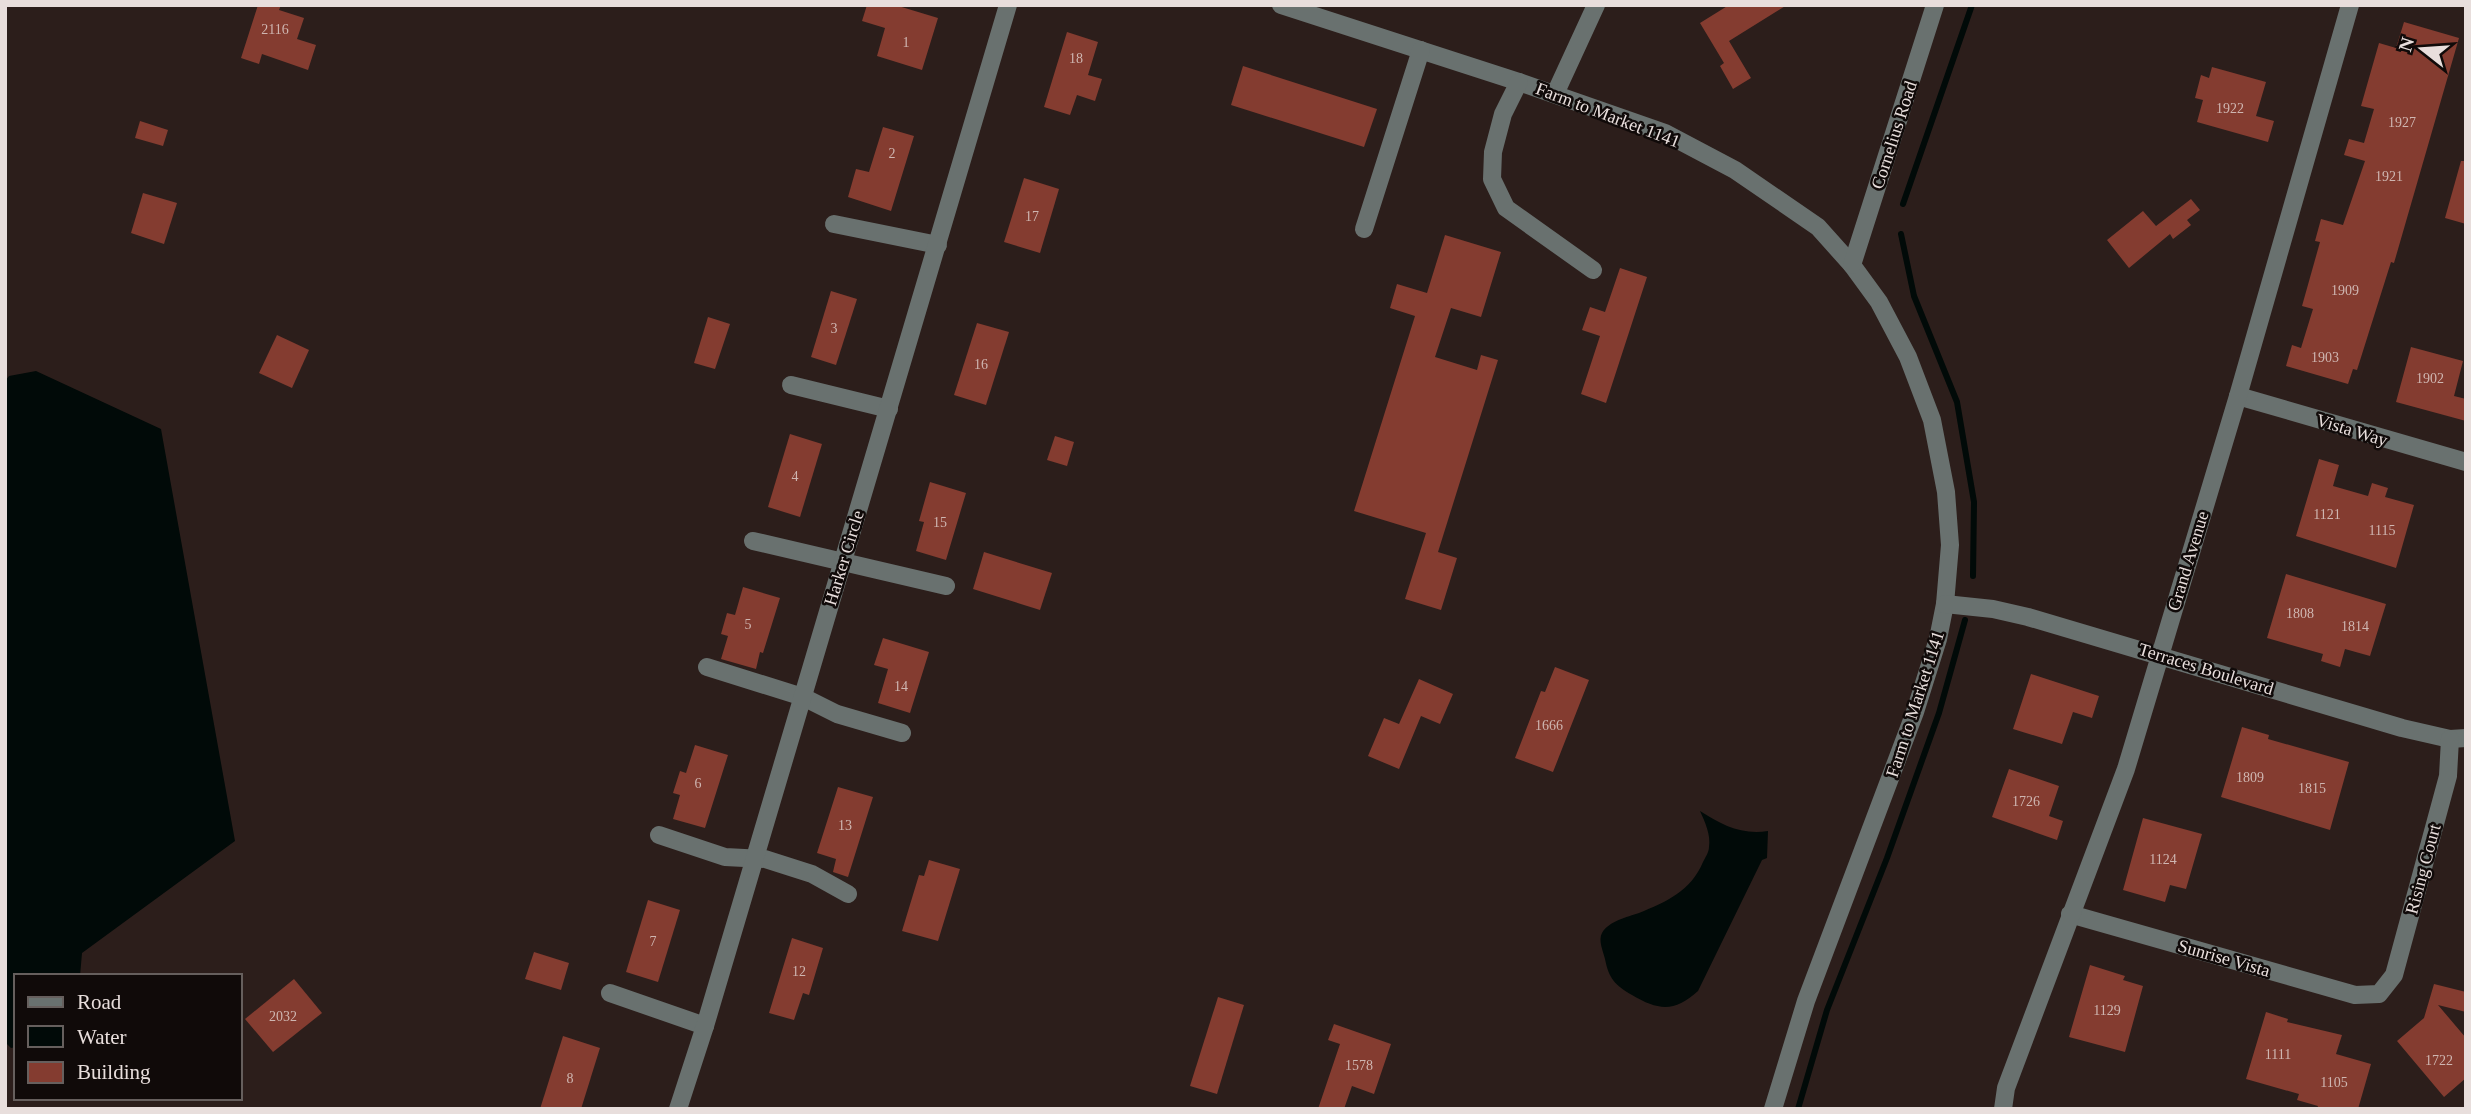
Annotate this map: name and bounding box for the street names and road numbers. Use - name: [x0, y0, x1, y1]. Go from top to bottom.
- street label: Farm to Market 1141: [1533, 78, 1683, 152]
- street label: Cornelius Road: [1867, 78, 1921, 192]
- street label: Vista Way: [2314, 410, 2390, 450]
- street label: Harker Circle: [820, 508, 868, 608]
- street label: Grand Avenue: [2163, 509, 2213, 613]
- street label: Farm to Market 1141: [1882, 628, 1948, 780]
- street label: Terraces Boulevard: [2136, 639, 2276, 699]
- street label: Rising Court: [2401, 822, 2445, 916]
- street label: Sunrise Vista: [2176, 935, 2272, 981]

